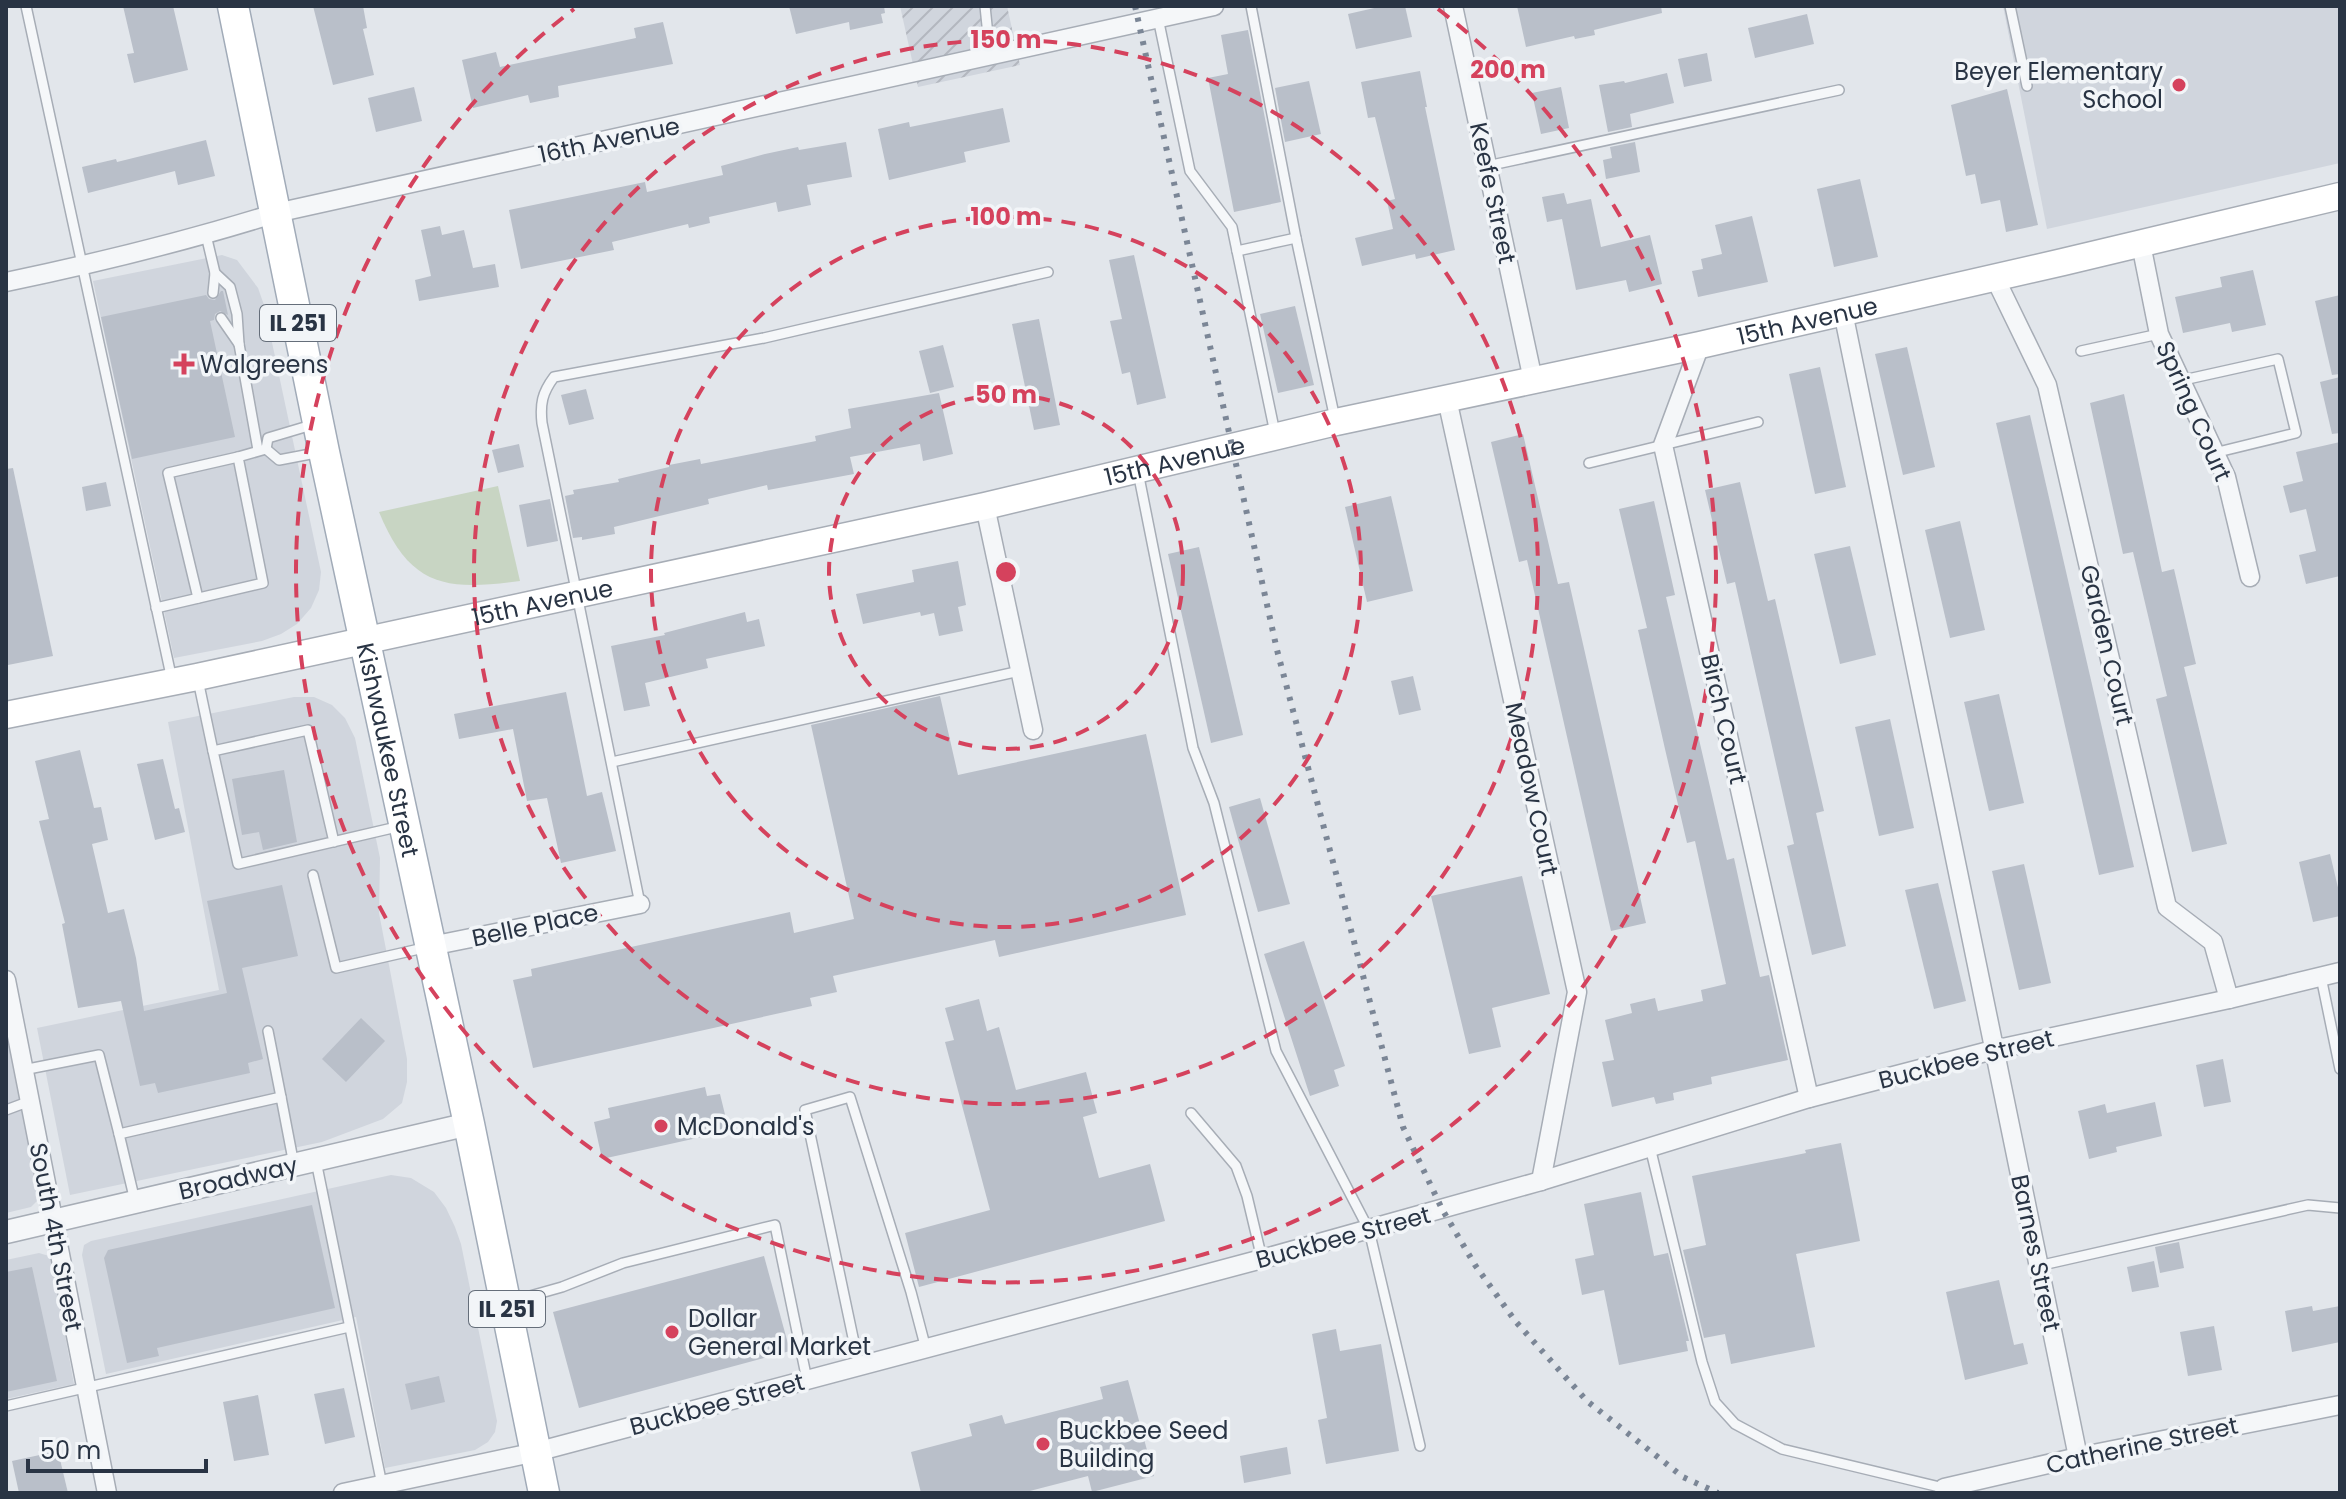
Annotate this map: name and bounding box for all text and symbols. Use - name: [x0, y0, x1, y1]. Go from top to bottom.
- text: 150 m: [971, 23, 1041, 56]
- text: 200 m: [1470, 53, 1546, 86]
- place label: Beyer Elementary School: [1954, 55, 2163, 116]
- marker: Beyer Elementary School: [2170, 76, 2188, 94]
- street label: 16th Avenue: [535, 109, 683, 171]
- street label: Keefe Street: [1462, 119, 1524, 267]
- text: 100 m: [971, 200, 1041, 233]
- street label: 15th Avenue: [1734, 288, 1881, 353]
- road number: IL 251: [260, 305, 336, 341]
- street label: Spring Court: [2148, 336, 2240, 486]
- place label: Walgreens: [200, 348, 328, 381]
- marker: Walgreens: [175, 355, 193, 373]
- text: 50 m: [975, 378, 1037, 411]
- street label: 15th Avenue: [1101, 428, 1248, 493]
- centre of rings: [992, 558, 1020, 586]
- street label: Garden Court: [2073, 562, 2141, 728]
- street label: 15th Avenue: [469, 571, 616, 633]
- street label: Kishwaukee Street: [349, 640, 427, 860]
- street label: Birch Court: [1693, 651, 1755, 787]
- street label: Meadow Court: [1498, 699, 1566, 879]
- street label: Belle Place: [469, 896, 601, 954]
- street label: Buckbee Street: [1875, 1021, 2057, 1097]
- place label: McDonald's: [677, 1110, 815, 1143]
- marker: McDonald's: [652, 1117, 670, 1135]
- street label: South 4th Street: [22, 1140, 90, 1334]
- street label: Broadway: [175, 1148, 301, 1208]
- street label: Barnes Street: [2003, 1172, 2069, 1334]
- street label: Buckbee Street: [1252, 1198, 1434, 1276]
- road number: IL 251: [469, 1291, 545, 1327]
- place label: Dollar General Market: [688, 1302, 871, 1363]
- marker: Dollar General Market: [663, 1323, 681, 1341]
- street label: Buckbee Street: [626, 1365, 808, 1443]
- street label: Catherine Street: [2043, 1409, 2241, 1481]
- place label: Buckbee Seed Building: [1059, 1414, 1228, 1475]
- scale bar: [28, 1423, 206, 1473]
- text: 50 m: [40, 1434, 101, 1467]
- marker: Buckbee Seed Building: [1034, 1435, 1052, 1453]

